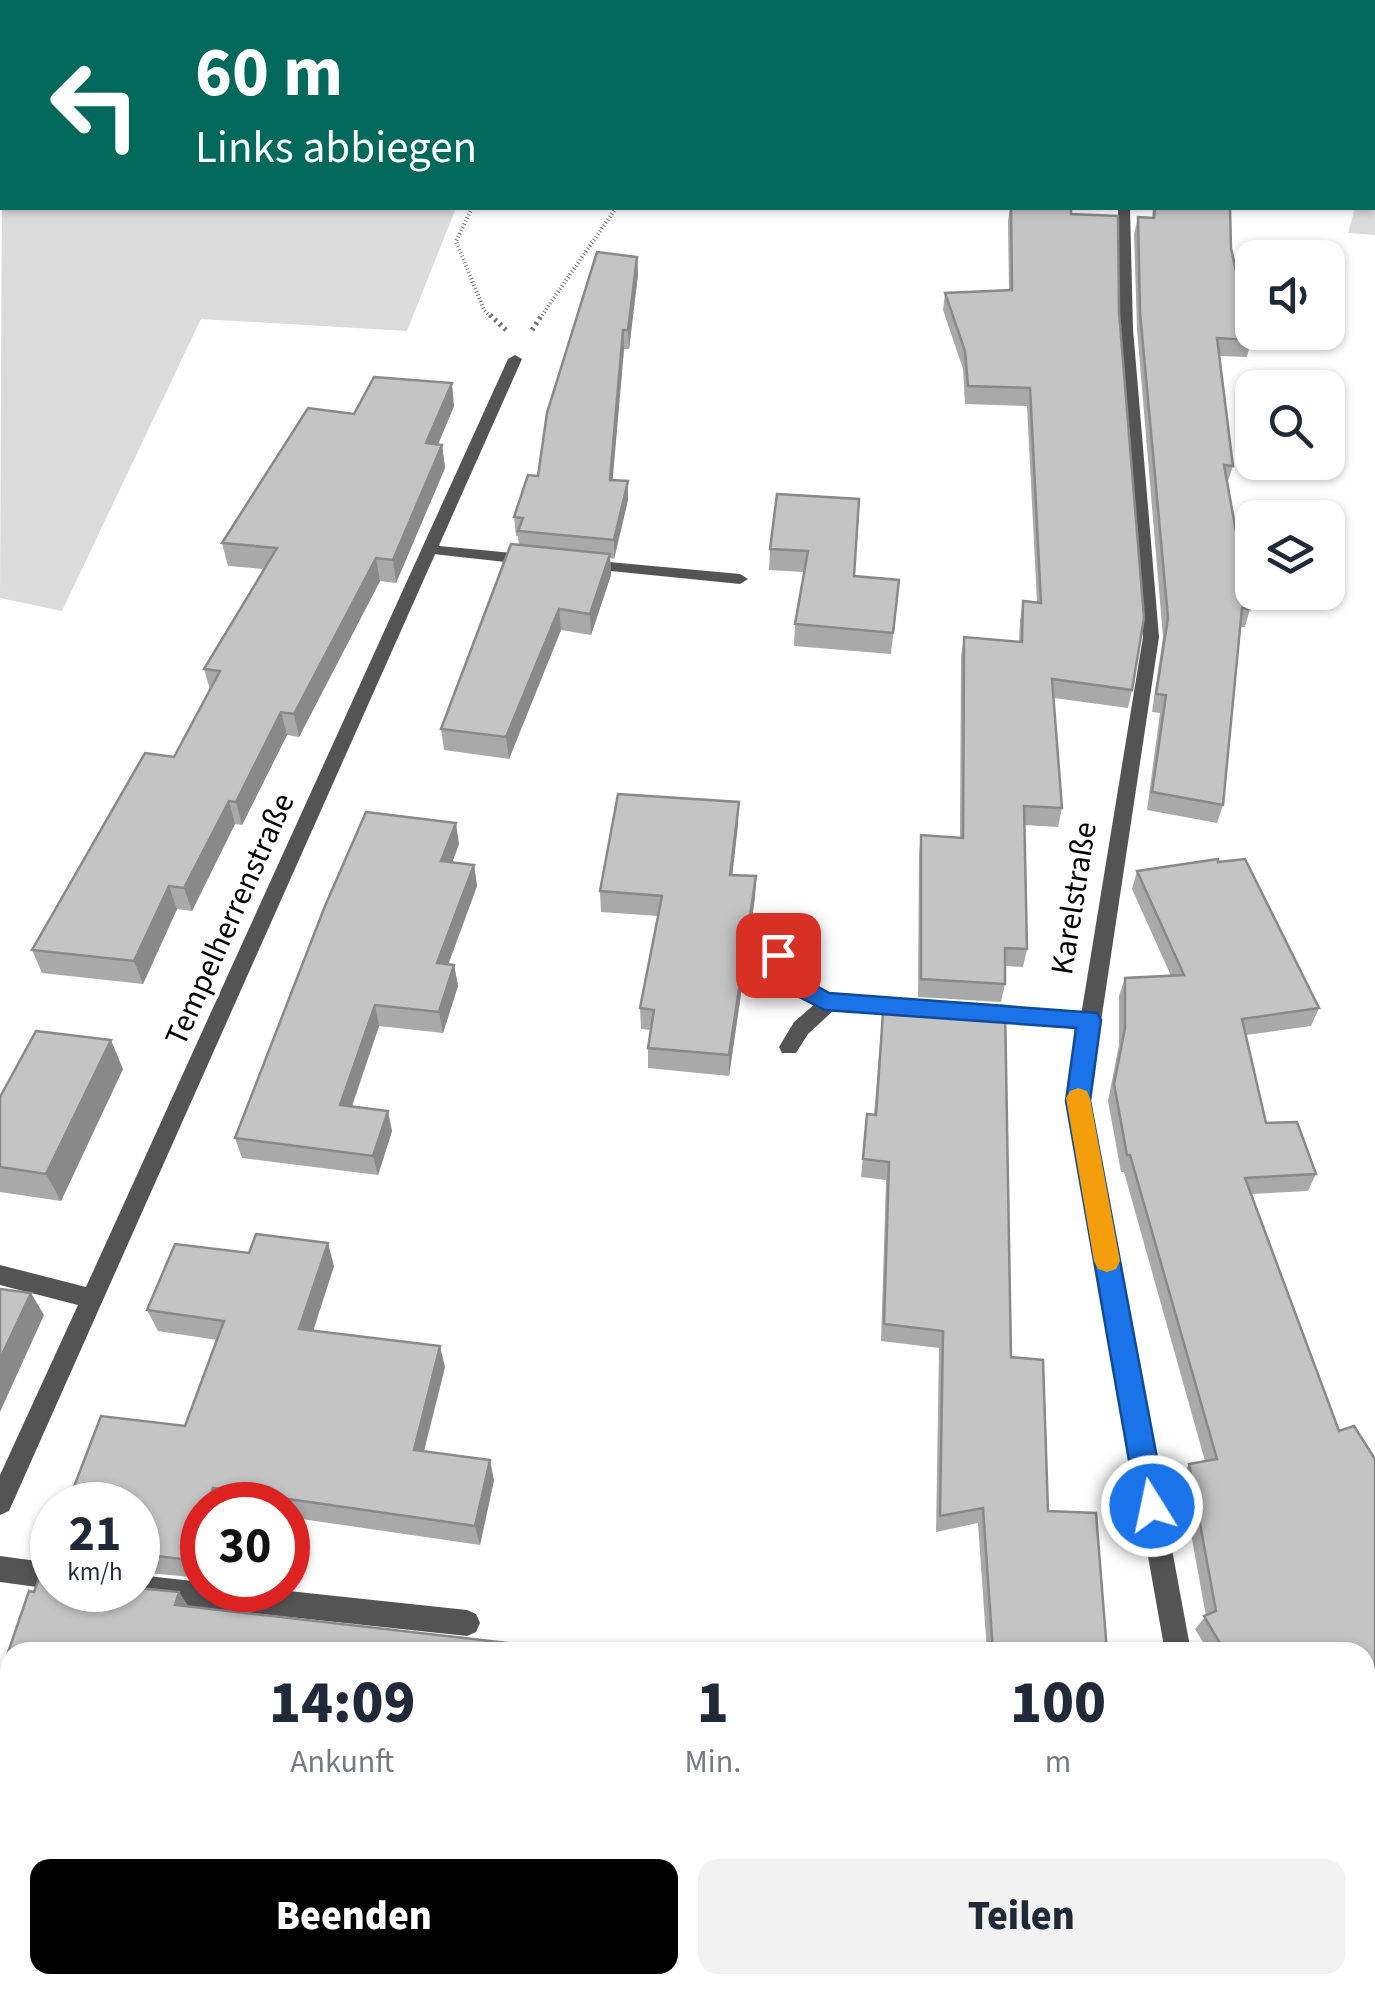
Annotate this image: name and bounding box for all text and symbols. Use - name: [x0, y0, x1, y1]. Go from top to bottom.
- text: 60 m: [195, 23, 343, 123]
- icon: left: [30, 40, 160, 170]
- text: Links abbiegen: [195, 116, 477, 180]
- map controls: [1235, 240, 1345, 610]
- button: sound: [1235, 240, 1345, 350]
- button: search: [1235, 370, 1345, 480]
- button: layers: [1235, 500, 1345, 610]
- street label: Tempelherrenstraße: [154, 786, 306, 1053]
- street label: Karelstraße: [1039, 819, 1109, 978]
- pin: [736, 913, 821, 998]
- icon: arrive: [751, 928, 806, 983]
- position arrow: [1100, 1454, 1204, 1558]
- speed limit sign: 30: [180, 1482, 310, 1612]
- text: 21: [69, 1499, 121, 1570]
- text: km/h: [67, 1554, 123, 1590]
- text: 14:09: [269, 1661, 416, 1746]
- text: 1: [697, 1661, 729, 1746]
- text: 100: [1010, 1661, 1106, 1746]
- text: Ankunft: [290, 1739, 394, 1785]
- text: Min.: [685, 1739, 741, 1785]
- text: m: [1045, 1739, 1071, 1785]
- button: Beenden: [30, 1859, 678, 1974]
- button: Teilen: [698, 1859, 1345, 1974]

